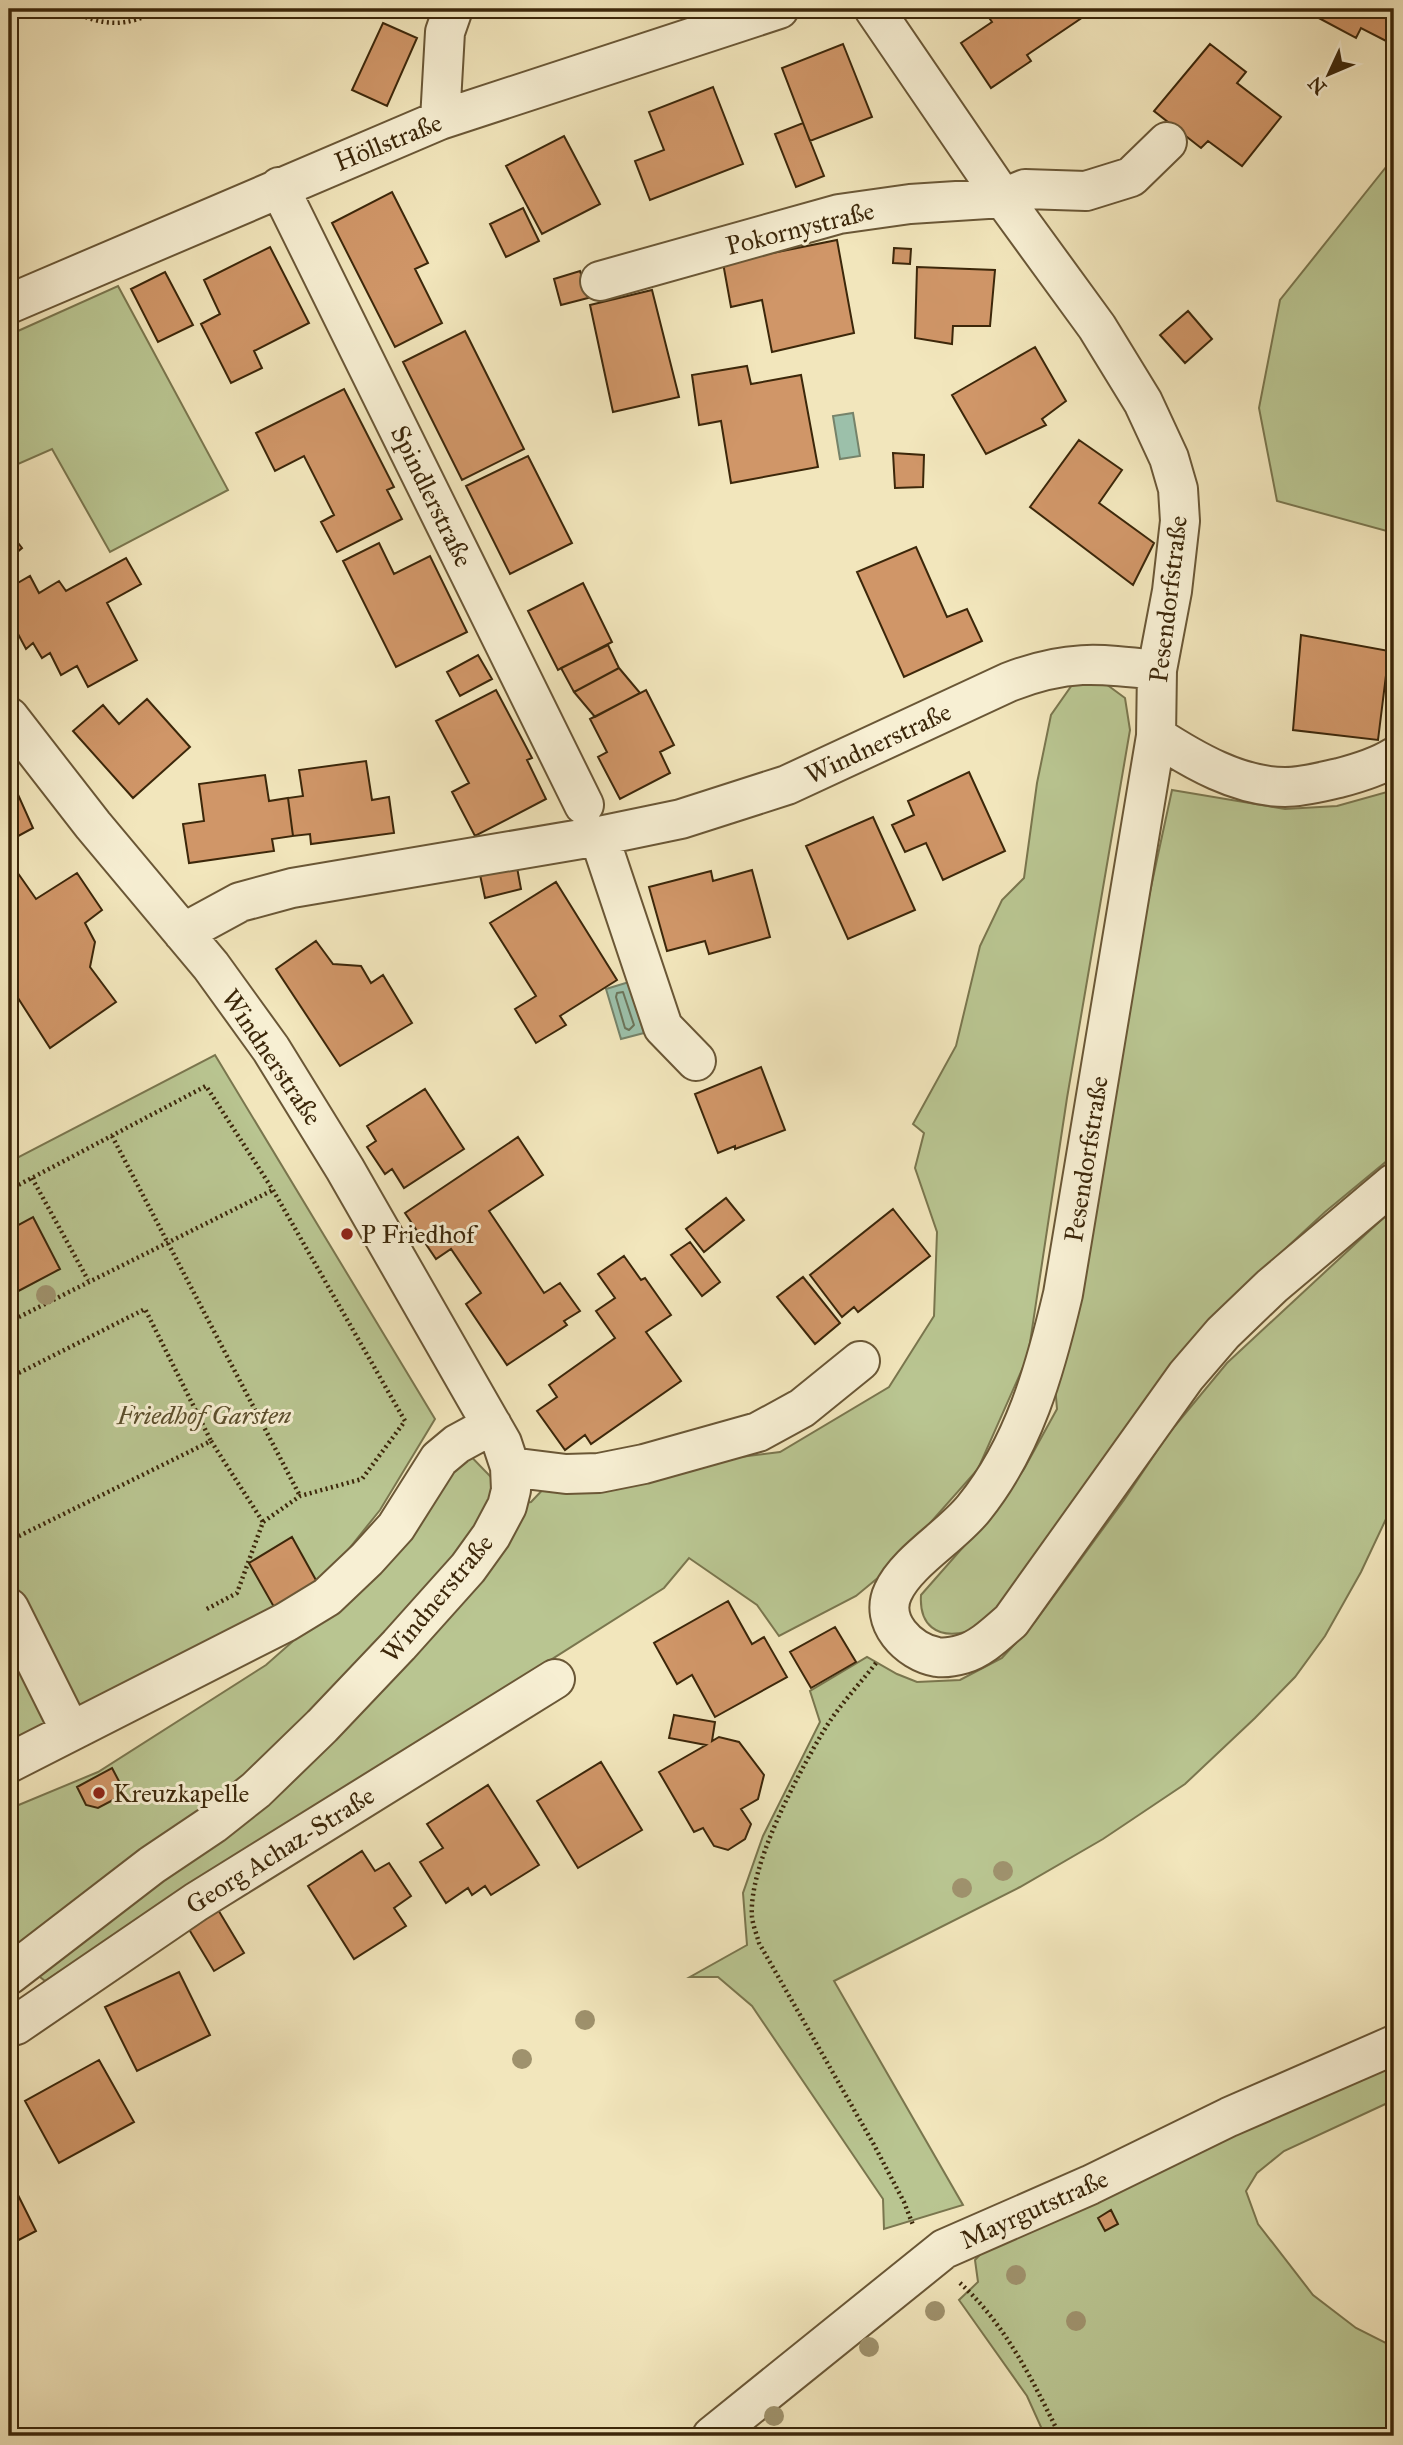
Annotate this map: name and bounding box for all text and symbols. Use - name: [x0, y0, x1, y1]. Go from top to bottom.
- north arrow: [1294, 38, 1364, 108]
- text: N: [1303, 72, 1331, 99]
- street label: Höllstraße: [330, 106, 447, 178]
- street label: Pokornystraße: [723, 194, 878, 262]
- street label: Spindlerstraße: [384, 420, 480, 572]
- street label: Pesendorfstraße: [1142, 514, 1194, 684]
- street label: Windnerstraße: [800, 695, 956, 791]
- street label: Windnerstraße: [215, 983, 329, 1131]
- street label: Pesendorfstraße: [1057, 1073, 1115, 1244]
- place label: P Friedhof: [361, 1218, 479, 1250]
- marker: P Friedhof: [339, 1226, 355, 1242]
- park label: Friedhof Garsten: [116, 1399, 292, 1431]
- street label: Windnerstraße: [374, 1527, 500, 1669]
- place label: Kreuzkapelle: [113, 1777, 250, 1809]
- street label: Georg Achaz-Straße: [180, 1779, 380, 1921]
- marker: Kreuzkapelle: [91, 1785, 107, 1801]
- street label: Mayrgutstraße: [955, 2162, 1113, 2256]

